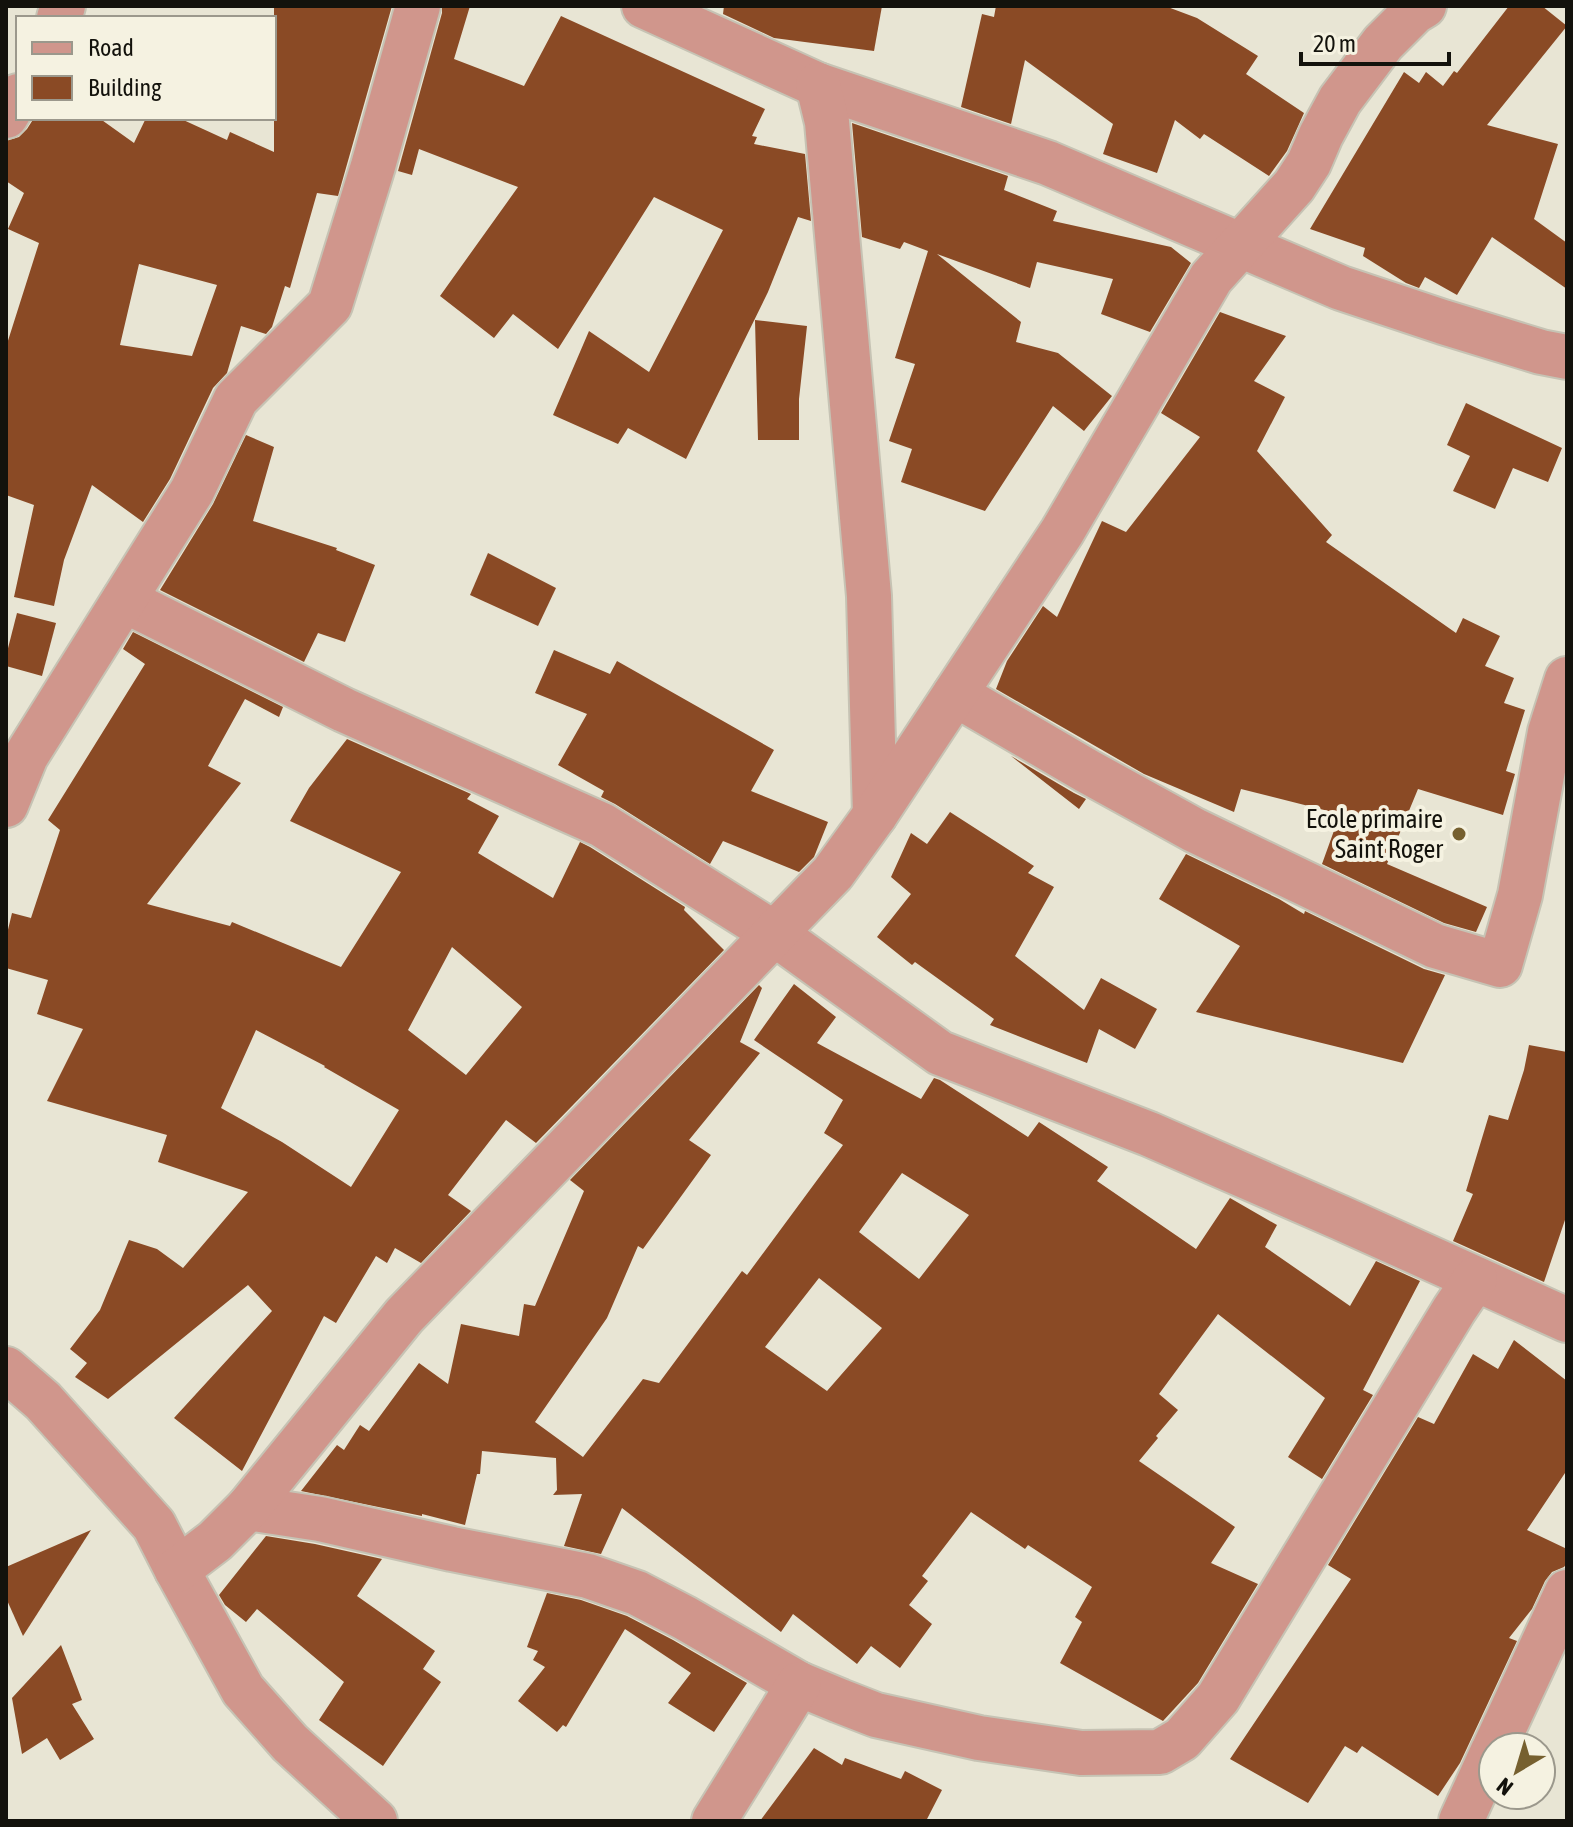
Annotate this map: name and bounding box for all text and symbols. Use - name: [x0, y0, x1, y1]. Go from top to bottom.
- legend: [16, 16, 276, 120]
- scale bar: [1301, 16, 1449, 66]
- text: 20 m: [1313, 30, 1356, 57]
- text: Road: [88, 34, 134, 61]
- text: Building: [88, 74, 162, 101]
- place label: Ecole primaire Saint Roger: [1306, 804, 1443, 864]
- marker: Ecole primaire Saint Roger: [1450, 825, 1468, 843]
- north arrow: [1477, 1731, 1557, 1811]
- text: N: [1492, 1773, 1518, 1801]

